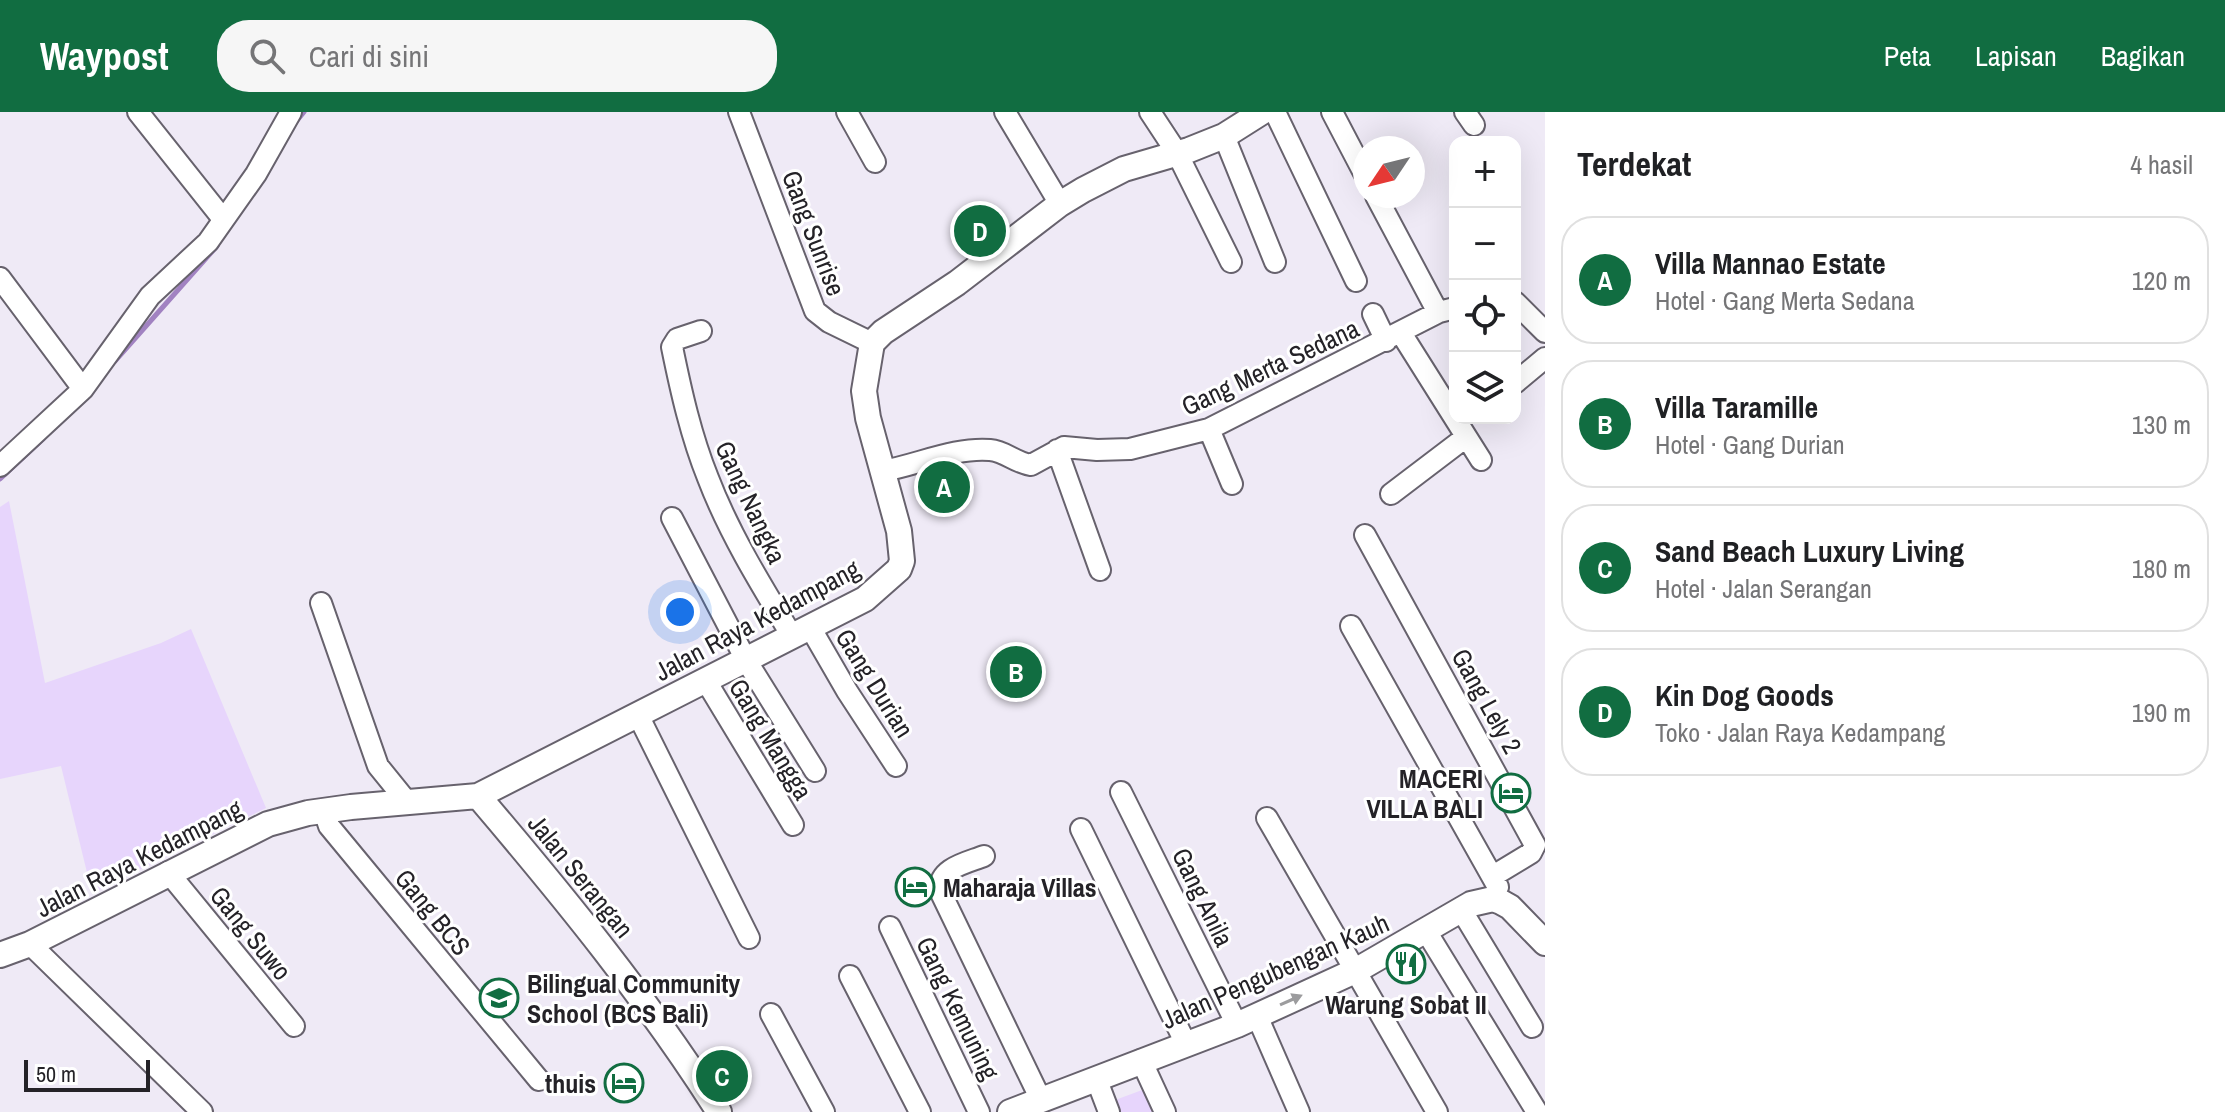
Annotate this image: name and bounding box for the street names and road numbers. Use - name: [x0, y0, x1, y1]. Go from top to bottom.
- street label: Gang Sunrise: [774, 165, 854, 301]
- street label: Gang Merta Sedana: [1176, 311, 1365, 423]
- street label: Gang Nangka: [707, 435, 795, 569]
- street label: Jalan Raya Kedampang: [648, 551, 866, 689]
- street label: Gang Durian: [828, 622, 922, 744]
- street label: Gang Lely 2: [1444, 642, 1530, 760]
- street label: Gang Mangga: [721, 672, 821, 806]
- street label: Jalan Raya Kedampang: [30, 791, 248, 925]
- street label: Jalan Serangan: [520, 807, 642, 945]
- street label: Gang Anila: [1164, 842, 1242, 952]
- street label: Gang BCS: [387, 861, 479, 963]
- street label: Gang Suwo: [202, 879, 300, 987]
- street label: Jalan Pengubengan Kauh: [1156, 905, 1394, 1037]
- street label: Gang Kemuning: [908, 931, 1008, 1086]

